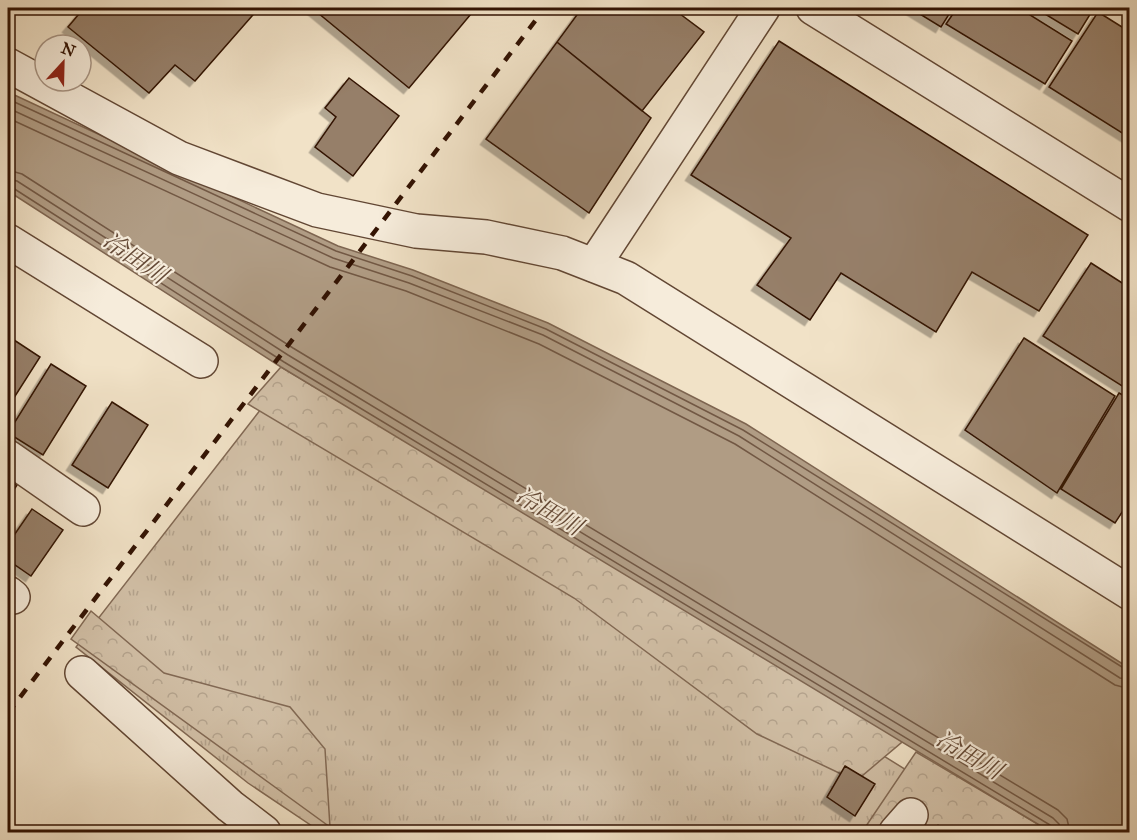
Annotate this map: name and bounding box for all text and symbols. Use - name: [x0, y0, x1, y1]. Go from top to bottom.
- north arrow: [33, 33, 93, 93]
- text: N: [59, 38, 79, 61]
- water label: 冷田川: [97, 225, 176, 292]
- water label: 冷田川: [510, 480, 590, 543]
- water label: 冷田川: [930, 724, 1010, 787]

